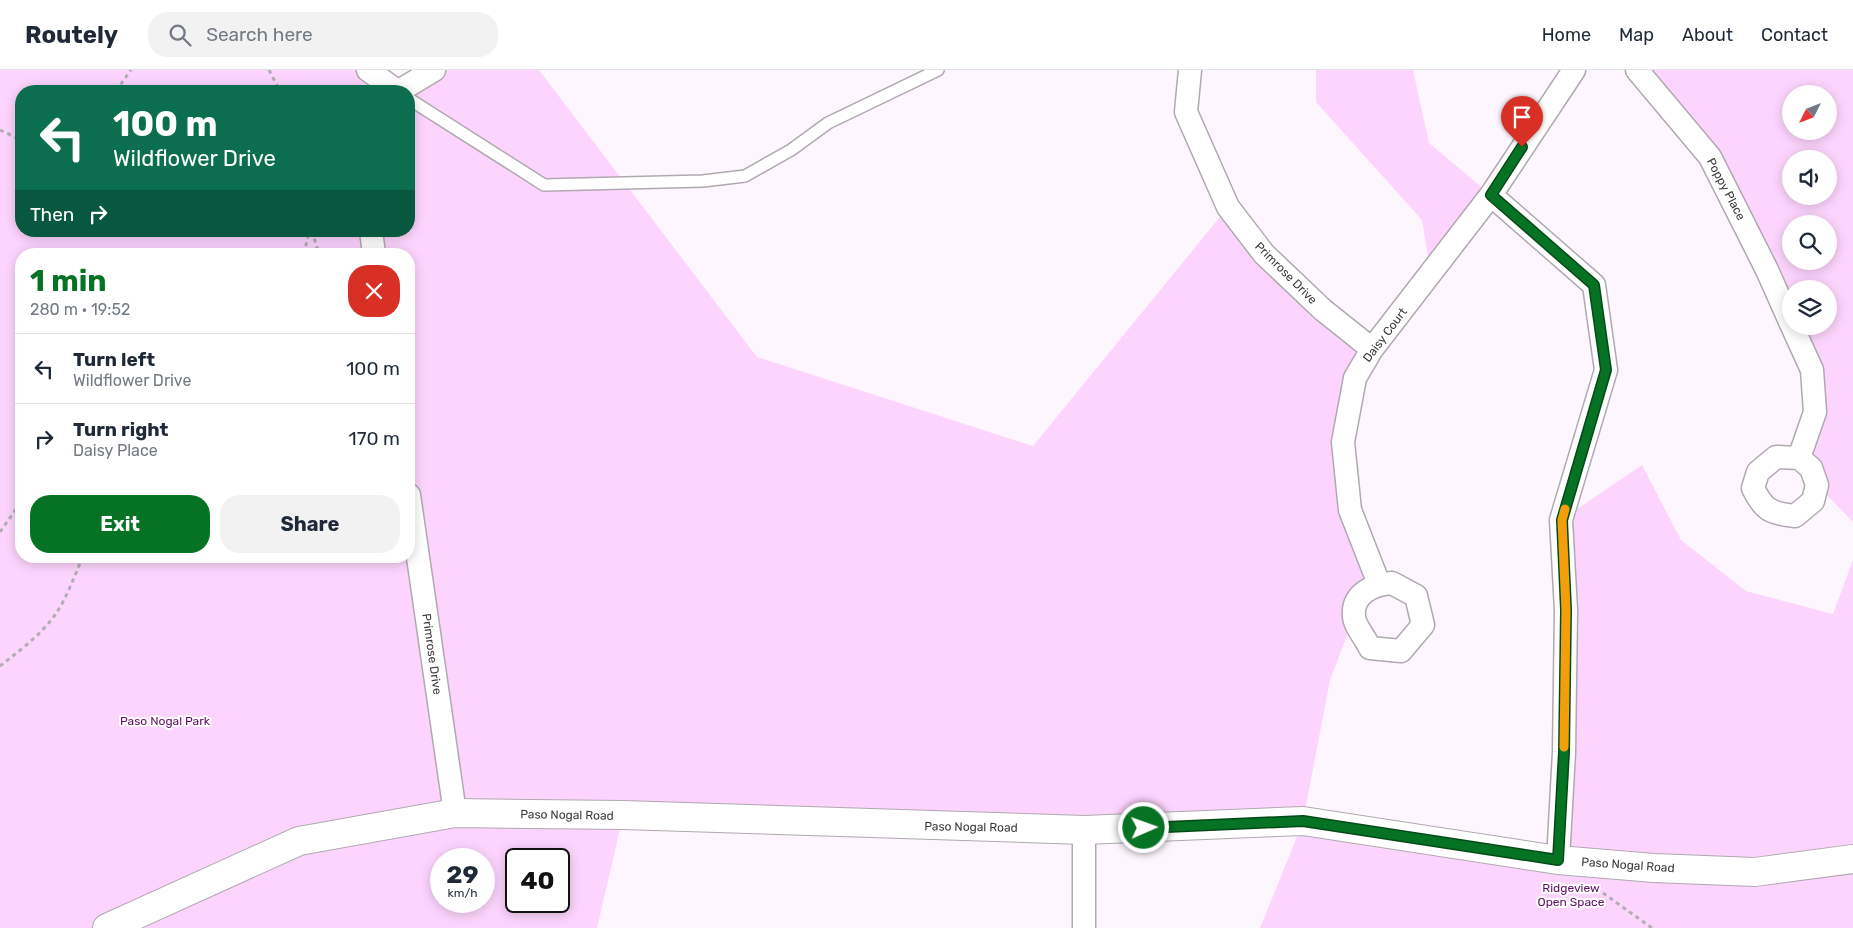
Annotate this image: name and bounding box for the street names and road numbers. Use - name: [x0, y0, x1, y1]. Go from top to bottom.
- street label: Poppy Place: [1704, 156, 1748, 223]
- street label: Primrose Drive: [1252, 239, 1320, 307]
- street label: Daisy Court: [1360, 305, 1410, 365]
- street label: Primrose Drive: [419, 613, 445, 696]
- street label: Paso Nogal Road: [520, 807, 614, 823]
- street label: Paso Nogal Road: [924, 819, 1018, 835]
- street label: Paso Nogal Road: [1581, 855, 1675, 875]

